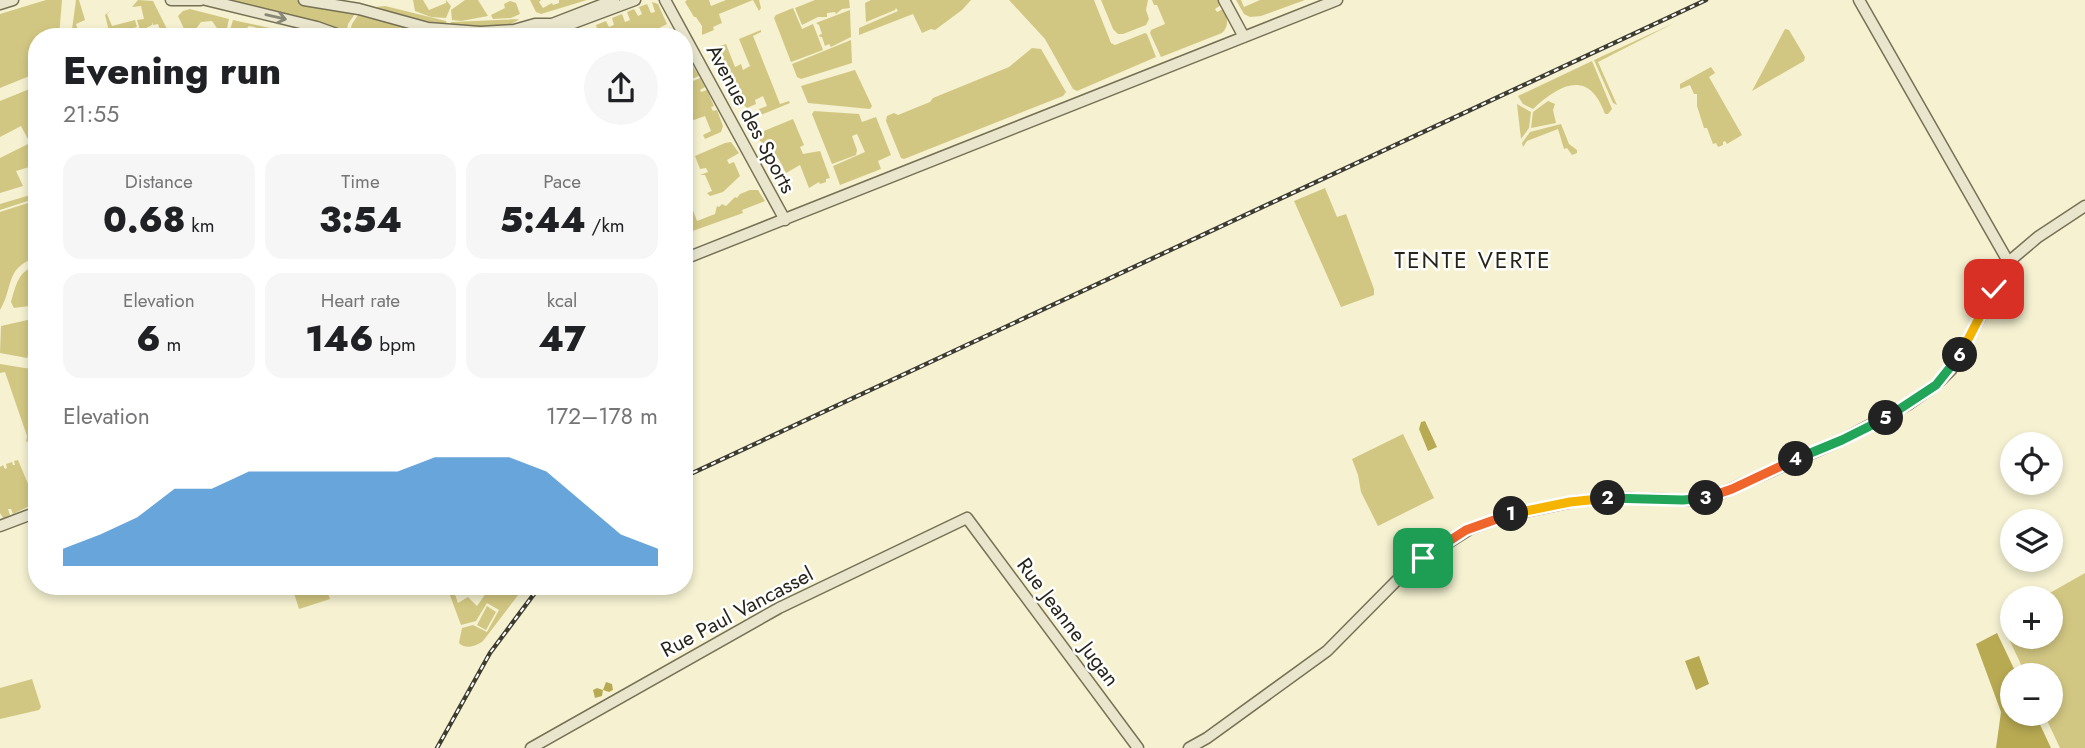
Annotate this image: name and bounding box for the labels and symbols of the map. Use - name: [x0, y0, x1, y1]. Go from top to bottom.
- one-way arrow: [264, 11, 287, 25]
- street label: Avenue des Sports: [699, 39, 803, 199]
- district label: TENTE VERTE: [1394, 243, 1552, 277]
- pin: [1964, 259, 2024, 319]
- pin: 6: [1942, 338, 1978, 372]
- pin: 5: [1868, 400, 1904, 436]
- pin: 4: [1778, 442, 1814, 476]
- pin: 2: [1590, 480, 1626, 516]
- pin: 3: [1688, 480, 1724, 516]
- pin: 1: [1494, 496, 1528, 532]
- pin: [1393, 528, 1453, 588]
- street label: Rue Jeanne Jugan: [1010, 551, 1126, 693]
- street label: Rue Paul Vancassel: [656, 559, 818, 665]

